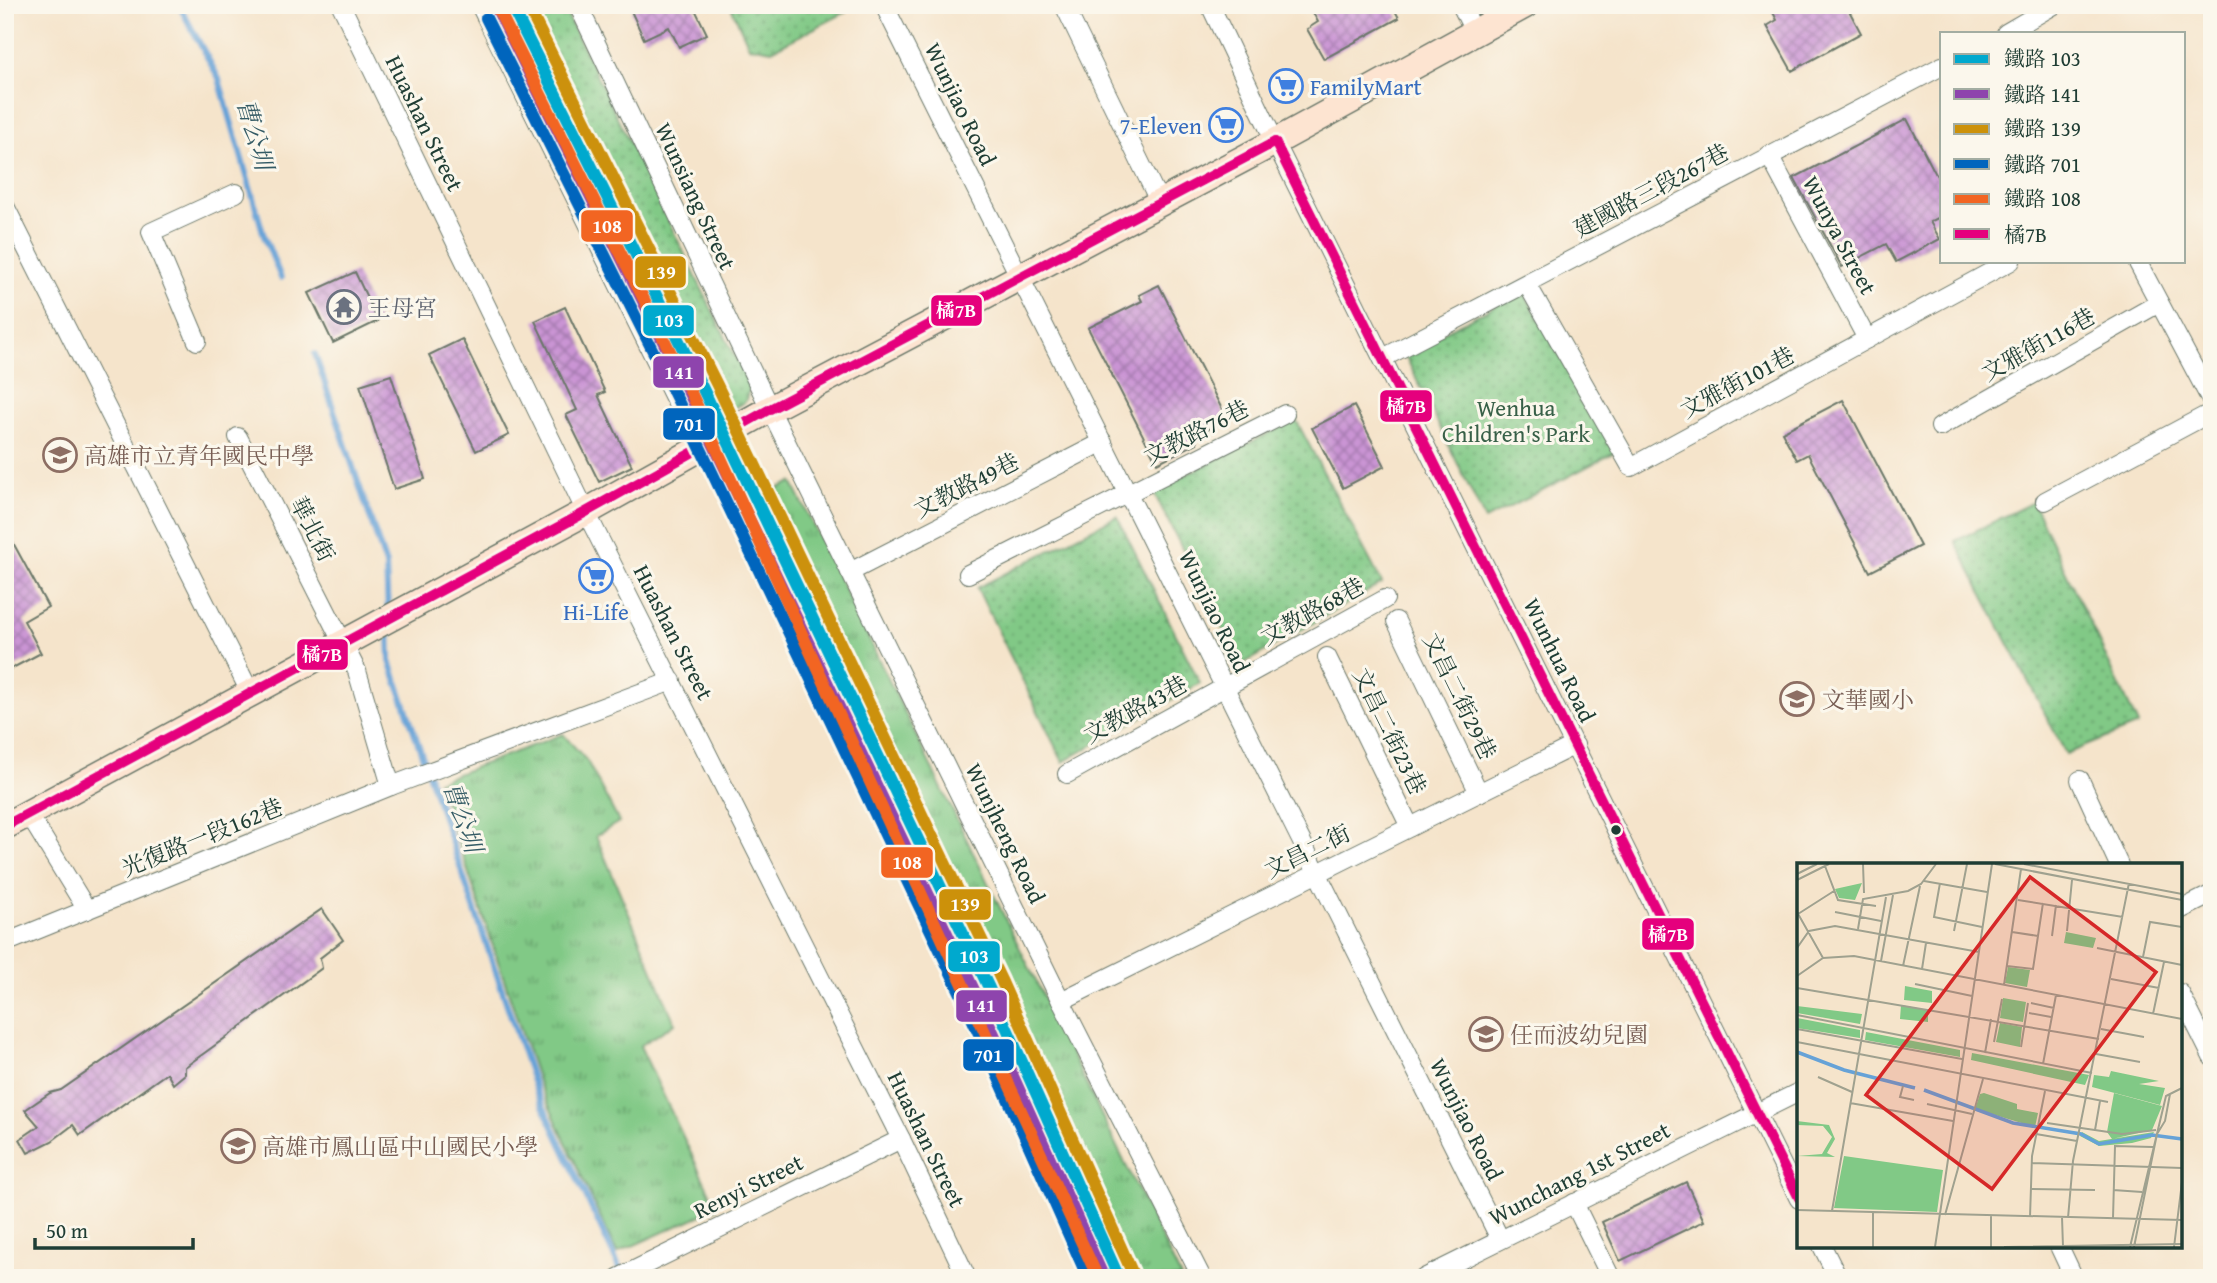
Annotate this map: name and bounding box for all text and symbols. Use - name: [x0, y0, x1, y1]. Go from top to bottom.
- legend: [1940, 32, 2186, 262]
- street label: Wunjiao Road: [917, 37, 1005, 172]
- text: 鐵路 103: [2004, 43, 2081, 74]
- street label: Huashan Street: [378, 49, 472, 197]
- supermarket icon: FamilyMart: [1267, 67, 1305, 105]
- place label: FamilyMart: [1310, 70, 1422, 103]
- text: 鐵路 141: [2004, 79, 2081, 110]
- water label: 曹公圳: [228, 95, 283, 177]
- supermarket icon: 7-Eleven: [1207, 106, 1245, 144]
- place label: 7-Eleven: [1120, 109, 1202, 142]
- text: 鐵路 139: [2004, 113, 2081, 144]
- street label: Wunsiang Street: [647, 117, 745, 275]
- street label: 建國路三段267巷: [1568, 135, 1734, 245]
- text: 鐵路 701: [2004, 149, 2081, 180]
- street label: Wunya Street: [1795, 170, 1885, 300]
- text: 鐵路 108: [2004, 183, 2081, 214]
- line badge: 108: [580, 209, 634, 243]
- text: 108: [592, 212, 622, 240]
- text: 橘7B: [2004, 219, 2047, 250]
- line badge: 139: [634, 255, 687, 289]
- text: 139: [646, 258, 676, 286]
- temple icon: 王母宮: [325, 288, 363, 326]
- place label: 王母宮: [368, 291, 437, 324]
- line badge: 橘7B: [930, 294, 983, 327]
- text: 橘7B: [936, 296, 976, 324]
- street label: 文雅街116巷: [1975, 299, 2101, 389]
- line badge: 103: [642, 304, 695, 337]
- text: 103: [654, 306, 684, 334]
- street label: 文雅街101巷: [1674, 338, 1800, 426]
- line badge: 141: [652, 355, 705, 389]
- text: 141: [664, 358, 694, 386]
- line badge: 橘7B: [1379, 389, 1433, 423]
- street label: 文教路76巷: [1138, 391, 1254, 473]
- park label: Wenhua Children's Park: [1442, 391, 1590, 450]
- text: 橘7B: [1386, 392, 1426, 420]
- line badge: 701: [662, 407, 716, 441]
- text: 701: [674, 410, 704, 438]
- school or university icon: 高雄市立青年國民中學: [41, 436, 79, 474]
- place label: 高雄市立青年國民中學: [84, 439, 314, 472]
- street label: 文教路49巷: [908, 444, 1024, 526]
- street label: 華北街: [283, 491, 343, 567]
- street label: Wunjiao Road: [1171, 544, 1259, 679]
- supermarket icon: Hi-Life: [577, 557, 615, 595]
- street label: Huashan Street: [626, 559, 722, 705]
- street label: 文教路68巷: [1254, 569, 1370, 653]
- street label: Wunhua Road: [1516, 592, 1605, 728]
- place label: Hi-Life: [563, 595, 629, 628]
- street label: 文昌二街29巷: [1415, 627, 1505, 765]
- line badge: 橘7B: [296, 638, 349, 671]
- text: 橘7B: [302, 640, 342, 668]
- street label: 文昌二街23巷: [1345, 662, 1435, 800]
- street label: 文教路43巷: [1077, 667, 1193, 751]
- school or university icon: 文華國小: [1778, 680, 1816, 718]
- place label: 文華國小: [1822, 683, 1914, 716]
- street label: Wunjheng Road: [958, 757, 1055, 909]
- water label: 曹公圳: [435, 777, 493, 861]
- street label: 光復路一段162巷: [116, 790, 288, 884]
- street label: 文昌二街: [1258, 816, 1356, 886]
- unlabelled marker: [1609, 823, 1623, 837]
- line badge: 108: [880, 846, 934, 879]
- text: 108: [892, 848, 922, 876]
- inset map: [1797, 863, 2182, 1248]
- line badge: 139: [938, 888, 992, 921]
- text: 139: [950, 890, 980, 918]
- line badge: 橘7B: [1641, 917, 1695, 951]
- text: 橘7B: [1648, 920, 1688, 948]
- line badge: 103: [947, 940, 1001, 973]
- text: 103: [959, 942, 989, 970]
- line badge: 141: [955, 989, 1008, 1023]
- text: 141: [966, 991, 996, 1019]
- school or university icon: 任而波幼兒園: [1467, 1015, 1505, 1053]
- place label: 任而波幼兒園: [1510, 1018, 1648, 1051]
- line badge: 701: [962, 1038, 1015, 1072]
- text: 701: [973, 1041, 1003, 1069]
- street label: Wunjiao Road: [1422, 1052, 1512, 1187]
- street label: Huashan Street: [880, 1065, 974, 1213]
- street label: Wunchang 1st Street: [1483, 1113, 1675, 1233]
- school or university icon: 高雄市鳳山區中山國民小學: [219, 1127, 257, 1165]
- place label: 高雄市鳳山區中山國民小學: [262, 1130, 538, 1163]
- street label: Renyi Street: [688, 1145, 808, 1227]
- scale bar: [35, 1206, 192, 1250]
- text: 50 m: [46, 1215, 88, 1246]

